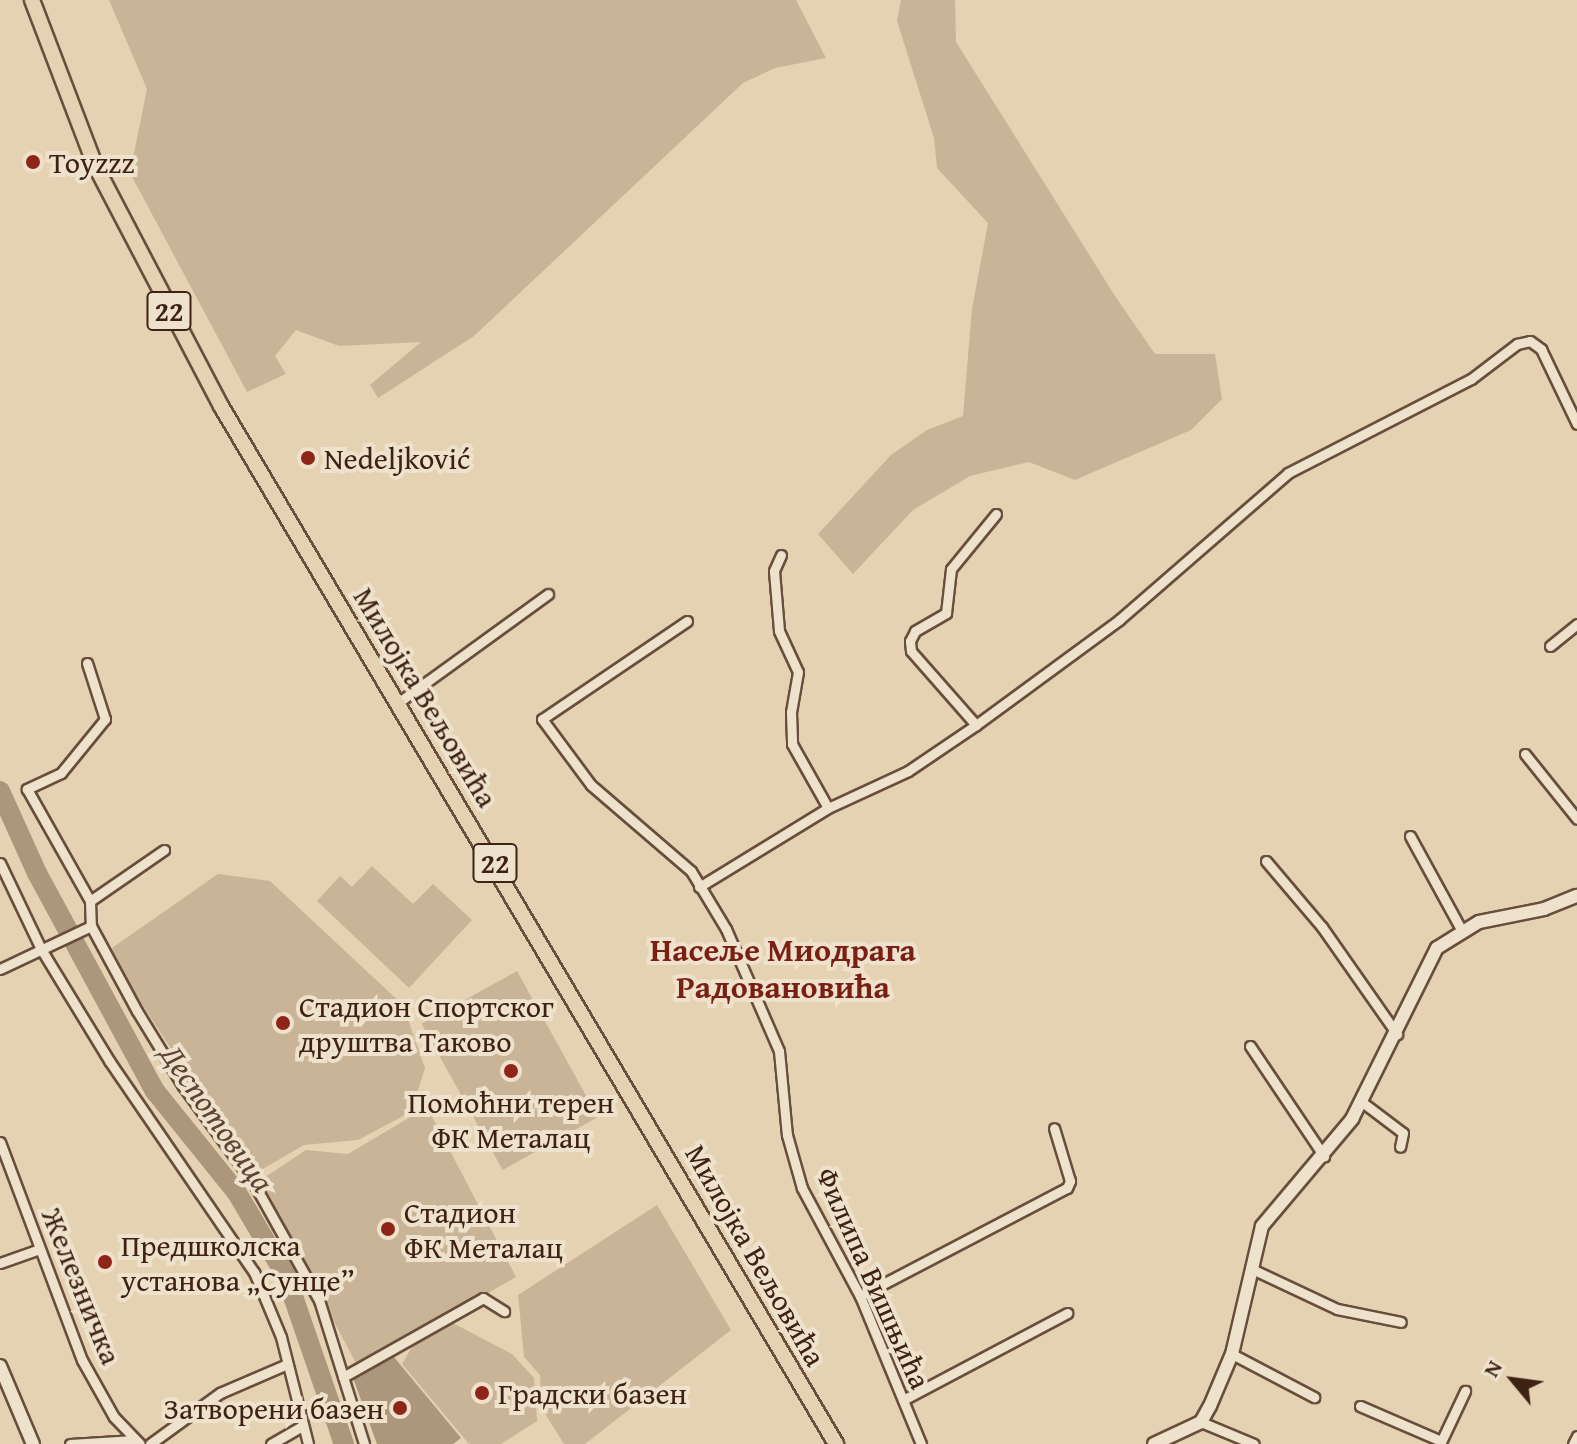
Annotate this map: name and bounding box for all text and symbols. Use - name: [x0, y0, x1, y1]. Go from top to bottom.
- place label: Toyzzz: [49, 144, 134, 180]
- marker: Toyzzz: [24, 153, 42, 171]
- road number: 22: [145, 287, 193, 335]
- place label: Nedeljković: [324, 440, 470, 476]
- marker: Nedeljković: [299, 449, 317, 467]
- street label: Милојка Вељовића: [346, 581, 506, 813]
- road number: 22: [471, 839, 519, 887]
- district label: Насеље Миодрага Радовановића: [650, 932, 916, 1007]
- place label: Стадион Спортског друштва Таково: [299, 988, 554, 1058]
- marker: Стадион Спортског друштва Таково: [274, 1014, 292, 1032]
- water label: Деспотовица: [152, 1036, 282, 1200]
- marker: Помоћни терен ФК Металац: [502, 1062, 520, 1080]
- place label: Помоћни терен ФК Металац: [408, 1084, 614, 1154]
- street label: Милојка Вељовића: [678, 1138, 834, 1372]
- street label: Филипа Вишњића: [809, 1162, 939, 1394]
- place label: Стадион ФК Металац: [404, 1194, 563, 1264]
- street label: Железничка: [34, 1202, 130, 1370]
- marker: Стадион ФК Металац: [379, 1220, 397, 1238]
- place label: Предшколска установа „Сунце”: [121, 1227, 354, 1298]
- marker: Предшколска установа „Сунце”: [96, 1253, 114, 1271]
- north arrow: [1473, 1340, 1553, 1420]
- text: N: [1474, 1354, 1510, 1383]
- place label: Градски базен: [498, 1375, 687, 1411]
- marker: Градски базен: [473, 1384, 491, 1402]
- place label: Затворени базен: [164, 1390, 384, 1426]
- marker: Затворени базен: [391, 1399, 409, 1417]

